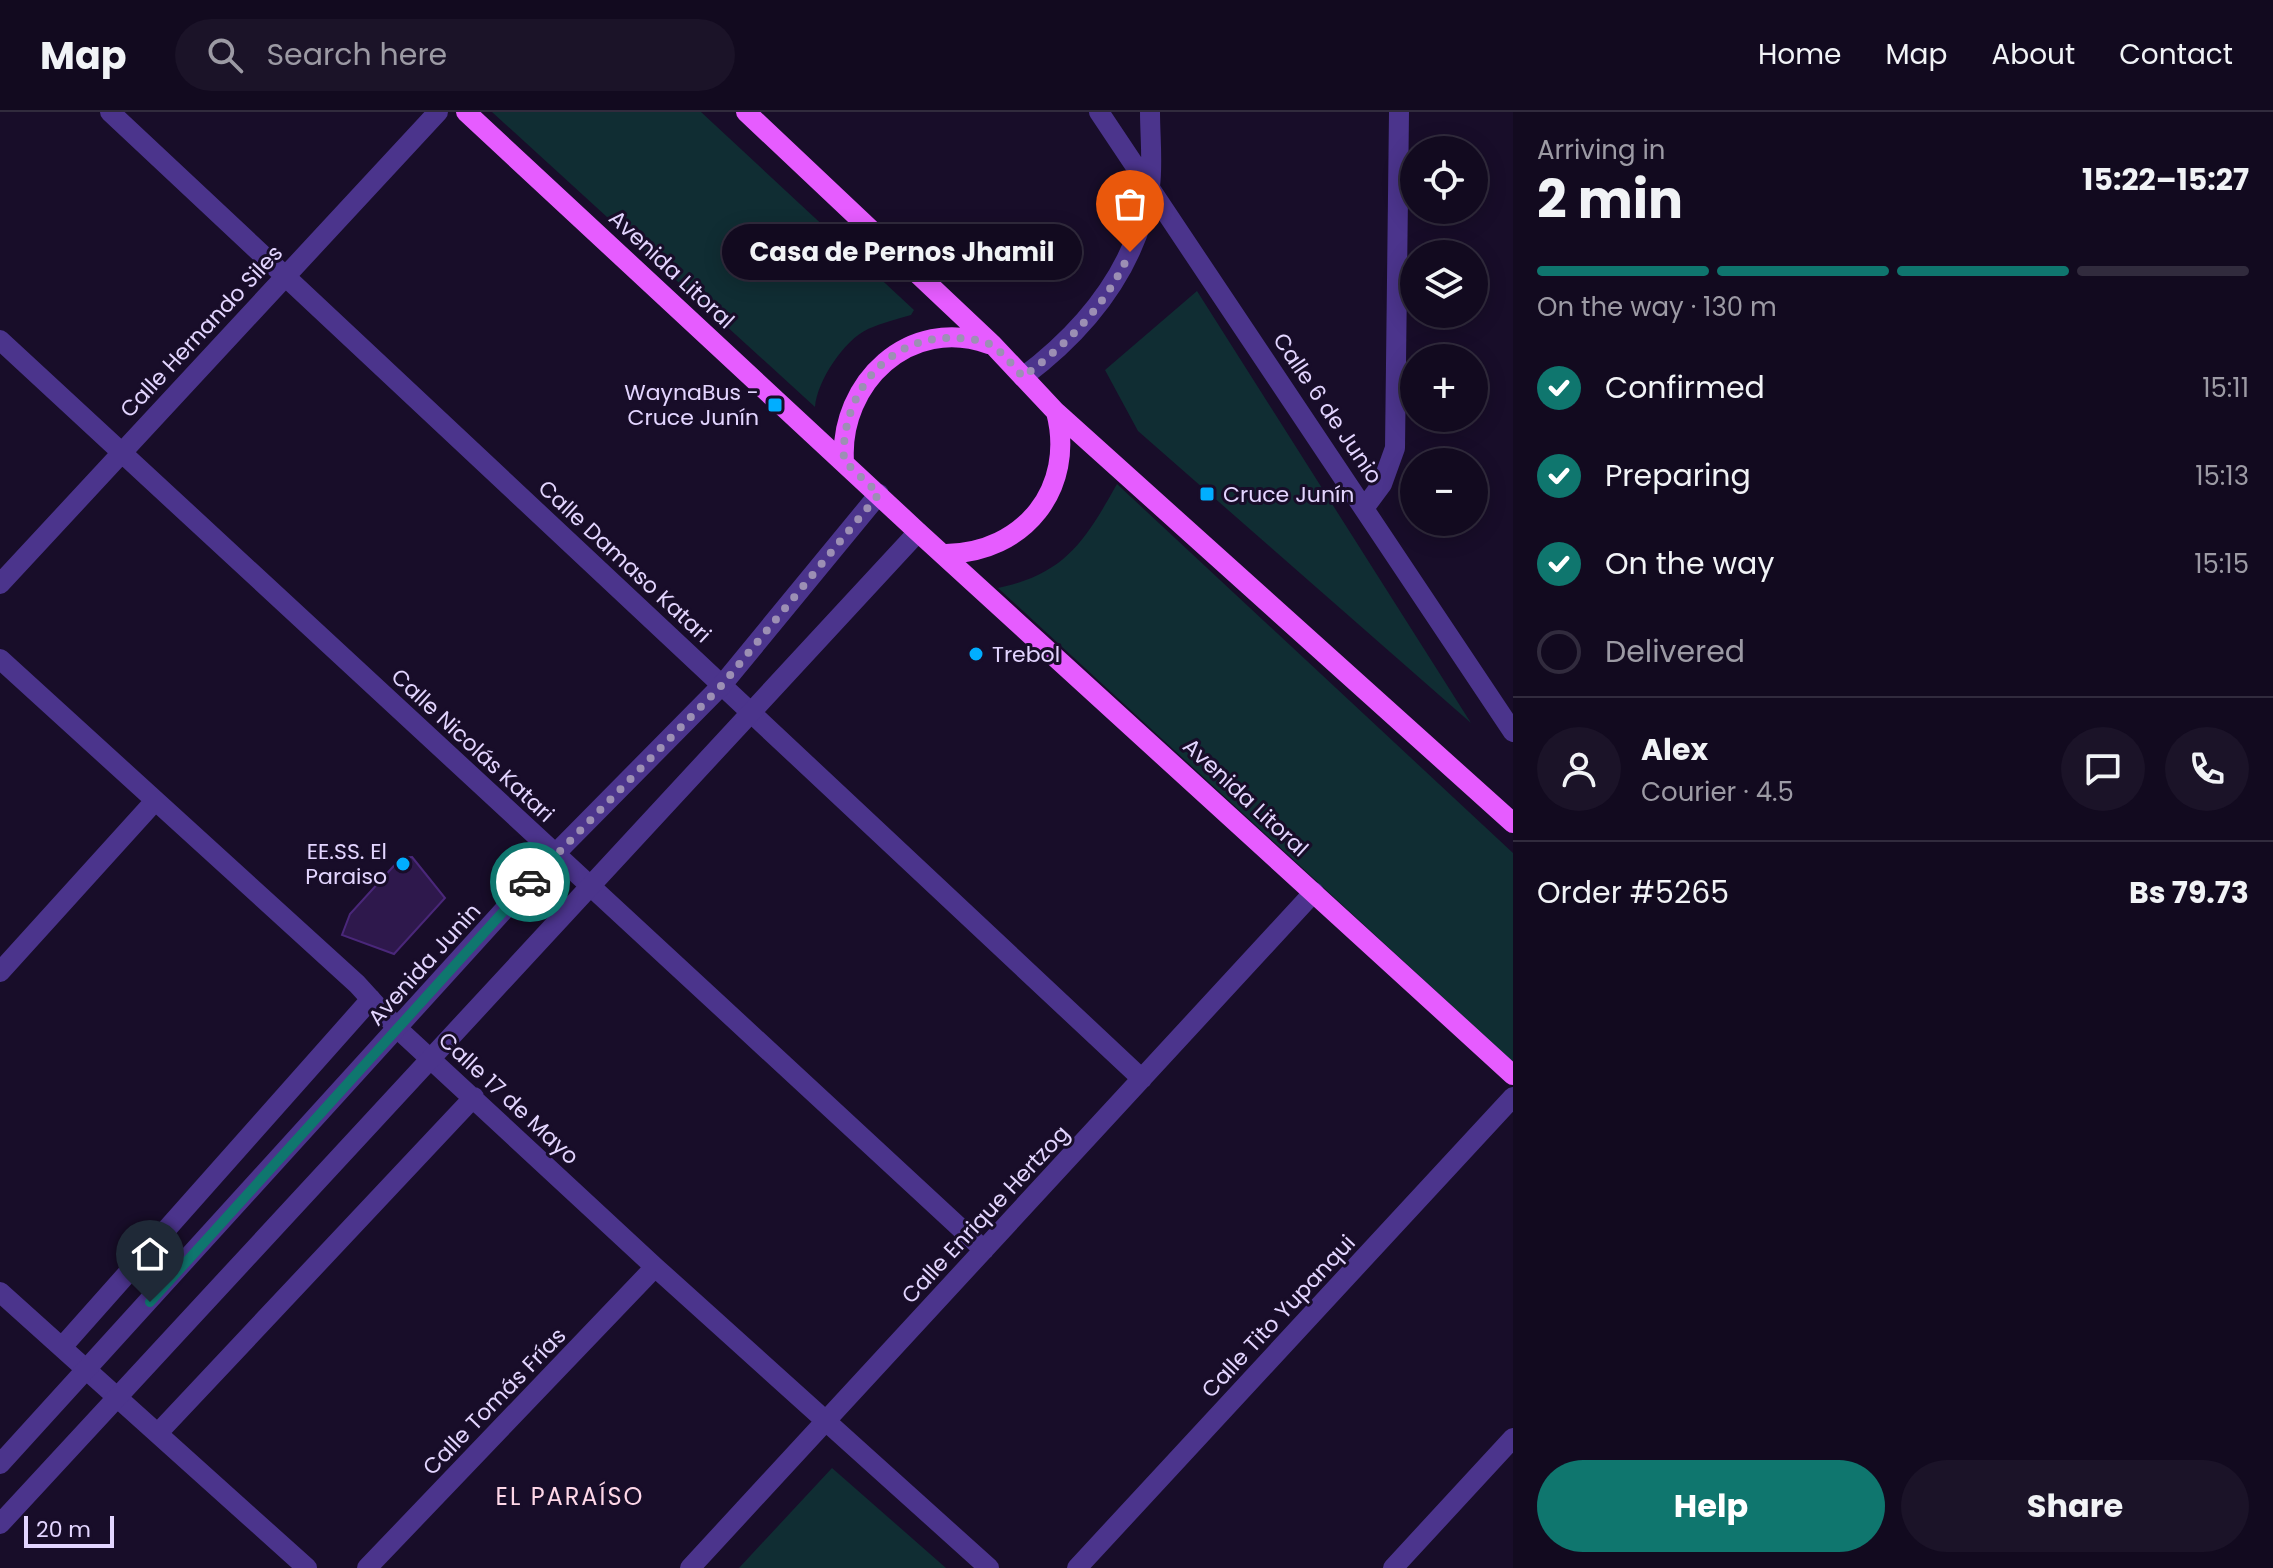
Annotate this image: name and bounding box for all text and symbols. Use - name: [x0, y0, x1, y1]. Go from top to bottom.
- search box: [175, 19, 735, 91]
- text: Map: [40, 29, 127, 82]
- icon: search: [203, 33, 247, 77]
- text: Search here: [267, 33, 447, 76]
- text: Home: [1758, 35, 1841, 74]
- text: Map: [1885, 35, 1947, 74]
- text: About: [1991, 35, 2075, 74]
- text: Contact: [2119, 35, 2233, 74]
- text: Arriving in: [1537, 132, 1666, 168]
- map controls: [1400, 136, 1488, 536]
- button: locate: [1400, 136, 1488, 224]
- text: 15:22–15:27: [2082, 158, 2249, 201]
- text: 2 min: [1537, 163, 1683, 236]
- pin: [1096, 170, 1164, 252]
- icon: bag: [1108, 182, 1152, 226]
- street label: Avenida Litoral: [602, 203, 741, 336]
- callout: Casa de Pernos Jhamil: [722, 224, 1082, 280]
- text: Casa de Pernos Jhamil: [750, 234, 1054, 270]
- street label: Calle Hernando Siles: [113, 238, 290, 425]
- button: layers: [1400, 240, 1488, 328]
- text: On the way · 130 m: [1537, 289, 1777, 325]
- street label: Calle 6 de Junio: [1266, 327, 1390, 490]
- button: +: [1400, 344, 1488, 432]
- icon: check: [1537, 366, 1581, 410]
- text: Confirmed: [1605, 366, 1765, 409]
- text: 15:11: [2202, 370, 2249, 406]
- place label: WaynaBus - Cruce Junín: [624, 377, 759, 433]
- marker: WaynaBus - Cruce Junín: [766, 396, 784, 414]
- button: −: [1400, 448, 1488, 536]
- icon: check: [1537, 454, 1581, 498]
- text: Preparing: [1605, 454, 1751, 497]
- text: 15:13: [2195, 458, 2249, 494]
- street label: Calle Damaso Katari: [531, 473, 718, 650]
- place label: Cruce Junín: [1223, 479, 1354, 510]
- marker: Cruce Junín: [1198, 485, 1216, 503]
- icon: check: [1537, 542, 1581, 586]
- text: On the way: [1605, 542, 1774, 585]
- text: 15:15: [2194, 546, 2249, 582]
- text: Delivered: [1605, 630, 1745, 673]
- place label: Trebol: [992, 639, 1060, 670]
- marker: Trebol: [967, 645, 985, 663]
- street label: Calle Nicolás Katari: [384, 661, 561, 829]
- button: person: [1537, 727, 1621, 811]
- button: chat: [2061, 727, 2145, 811]
- button: phone: [2165, 727, 2249, 811]
- text: Alex: [1641, 728, 1708, 771]
- street label: Avenida Litoral: [1176, 731, 1315, 864]
- text: Courier · 4.5: [1641, 774, 1794, 810]
- place label: EE.SS. El Paraiso: [305, 836, 387, 892]
- courier: [490, 842, 570, 922]
- marker: EE.SS. El Paraiso: [394, 855, 412, 873]
- icon: car: [508, 860, 552, 904]
- text: Order #5265: [1537, 871, 1729, 914]
- text: Bs 79.73: [2129, 871, 2249, 914]
- street label: Avenida Junin: [361, 896, 488, 1032]
- street label: Calle 17 de Mayo: [432, 1025, 586, 1172]
- street label: Calle Enrique Hertzog: [894, 1118, 1076, 1310]
- pin: [116, 1220, 184, 1302]
- street label: Calle Tito Yupanqui: [1195, 1228, 1362, 1405]
- icon: home: [128, 1232, 172, 1276]
- street label: Calle Tomás Frías: [416, 1321, 573, 1482]
- button: Help: [1537, 1460, 1885, 1552]
- button: Share: [1901, 1460, 2249, 1552]
- district label: EL PARAÍSO: [496, 1480, 644, 1513]
- scale bar: [24, 1512, 114, 1548]
- text: 20 m: [36, 1514, 91, 1545]

